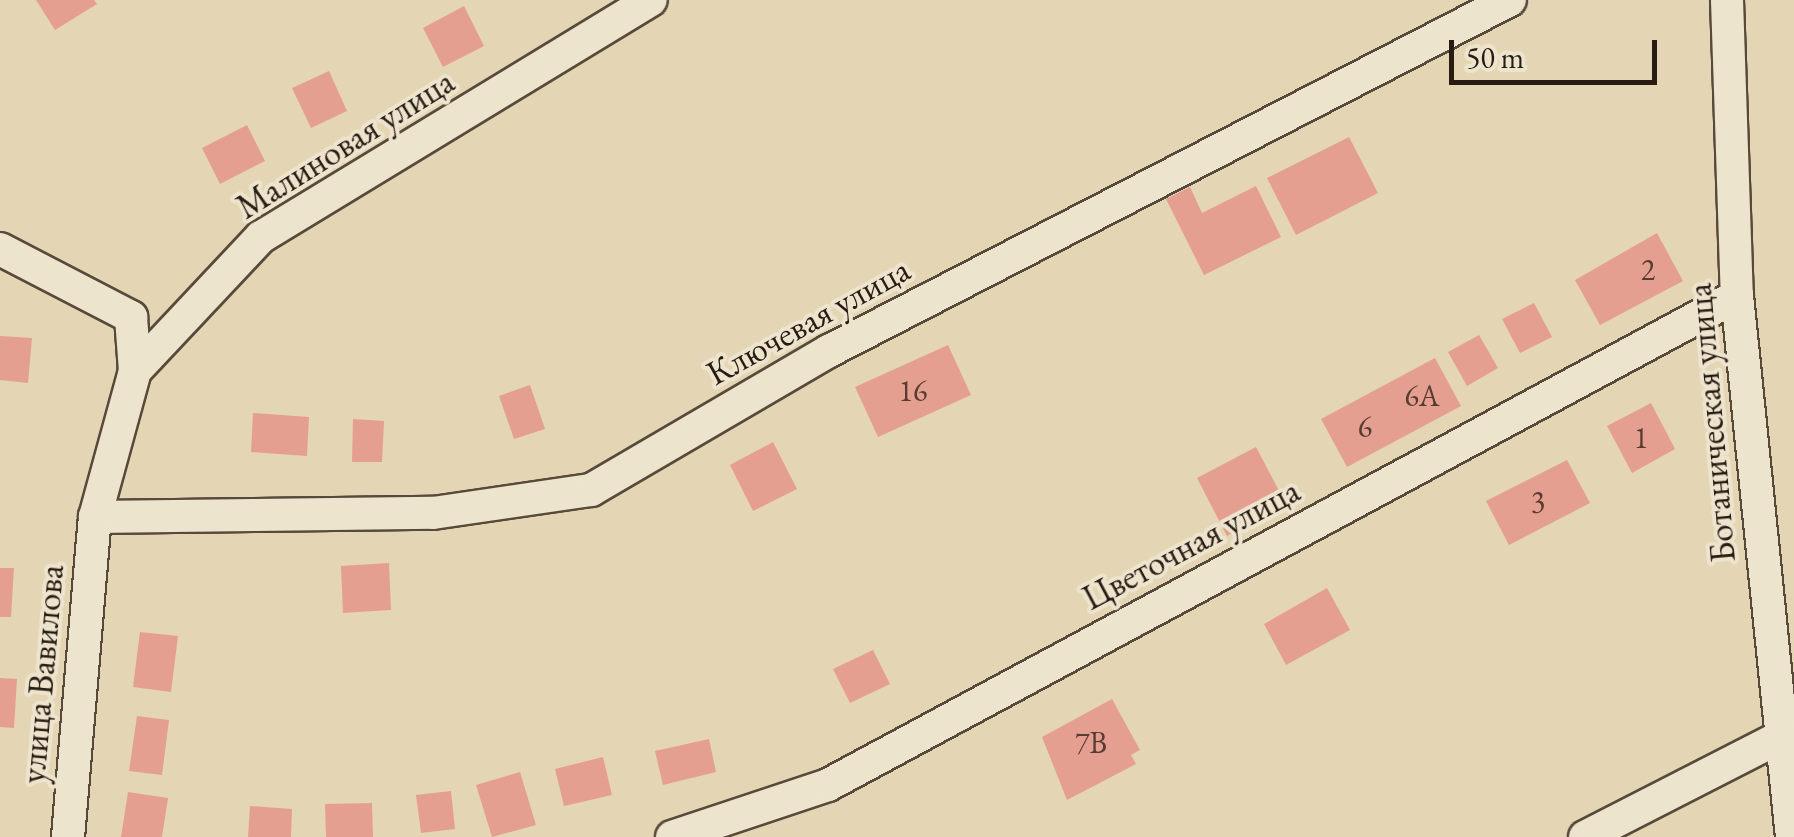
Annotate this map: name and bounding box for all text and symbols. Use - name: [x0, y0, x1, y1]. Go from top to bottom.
- scale bar: [1454, 20, 1662, 82]
- text: 50 m: [1466, 38, 1524, 77]
- street label: Малиновая улица: [228, 60, 462, 228]
- street label: Ключевая улица: [699, 248, 917, 394]
- house number: 2: [1641, 252, 1655, 288]
- street label: Ботаническая улица: [1678, 282, 1744, 564]
- house number: 16: [899, 373, 927, 409]
- house number: 6А: [1404, 378, 1440, 414]
- house number: 6: [1358, 409, 1372, 445]
- house number: 1: [1634, 420, 1648, 456]
- street label: Цветочная улица: [1075, 469, 1307, 619]
- house number: 3: [1531, 484, 1545, 520]
- street label: улица Вавилова: [12, 563, 72, 785]
- house number: 7В: [1075, 725, 1107, 761]

